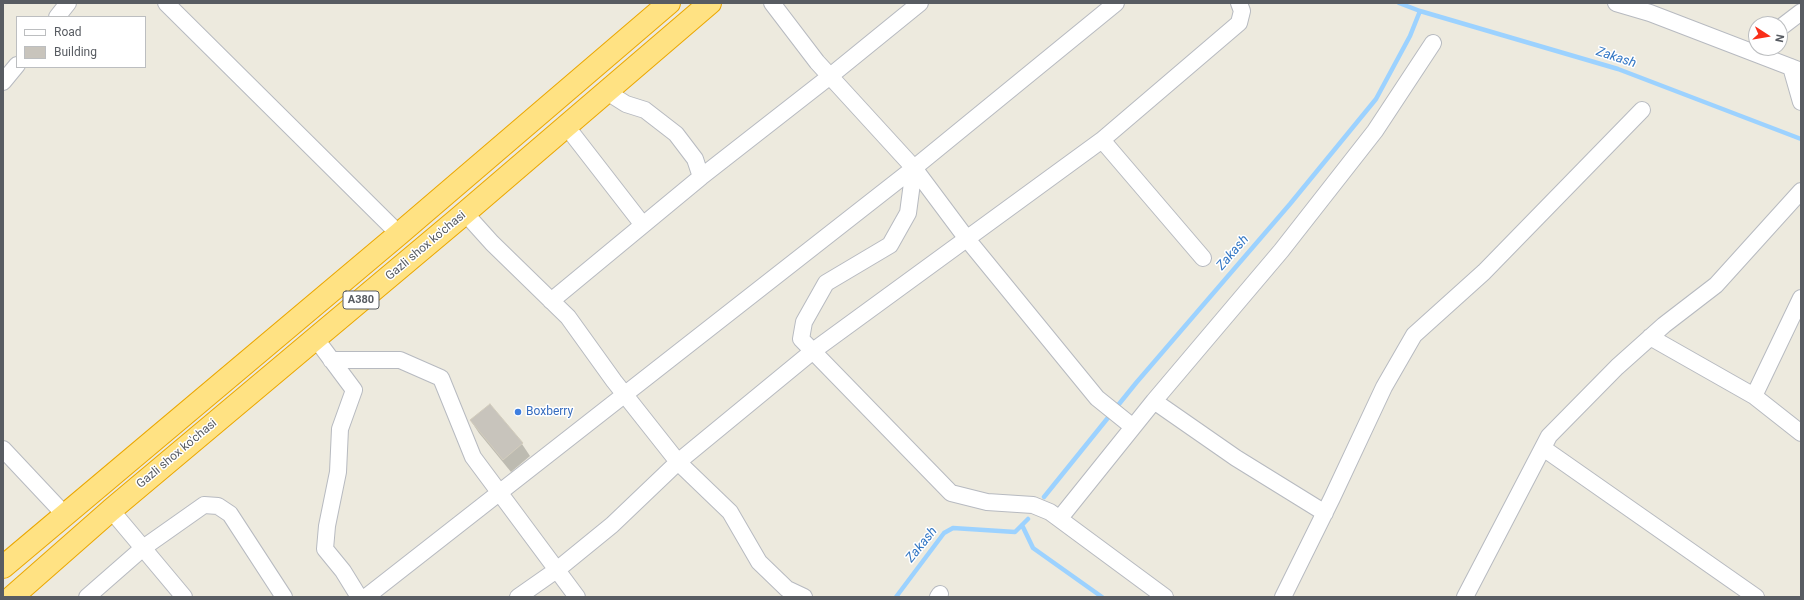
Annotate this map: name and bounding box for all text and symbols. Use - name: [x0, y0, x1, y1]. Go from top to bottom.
- legend: [16, 16, 146, 68]
- north arrow: [1748, 16, 1788, 56]
- text: Road: [54, 25, 82, 39]
- text: N: [1772, 33, 1786, 44]
- water label: Zakash: [1594, 44, 1638, 72]
- text: Building: [54, 45, 97, 59]
- street label: Gazli shox ko'chasi: [383, 208, 469, 284]
- water label: Zakash: [1214, 232, 1252, 274]
- road number: A380: [343, 291, 379, 309]
- place label: Boxberry: [526, 405, 573, 419]
- marker: Boxberry: [513, 407, 523, 417]
- street label: Gazli shox ko'chasi: [134, 416, 220, 492]
- water label: Zakash: [903, 524, 941, 566]

